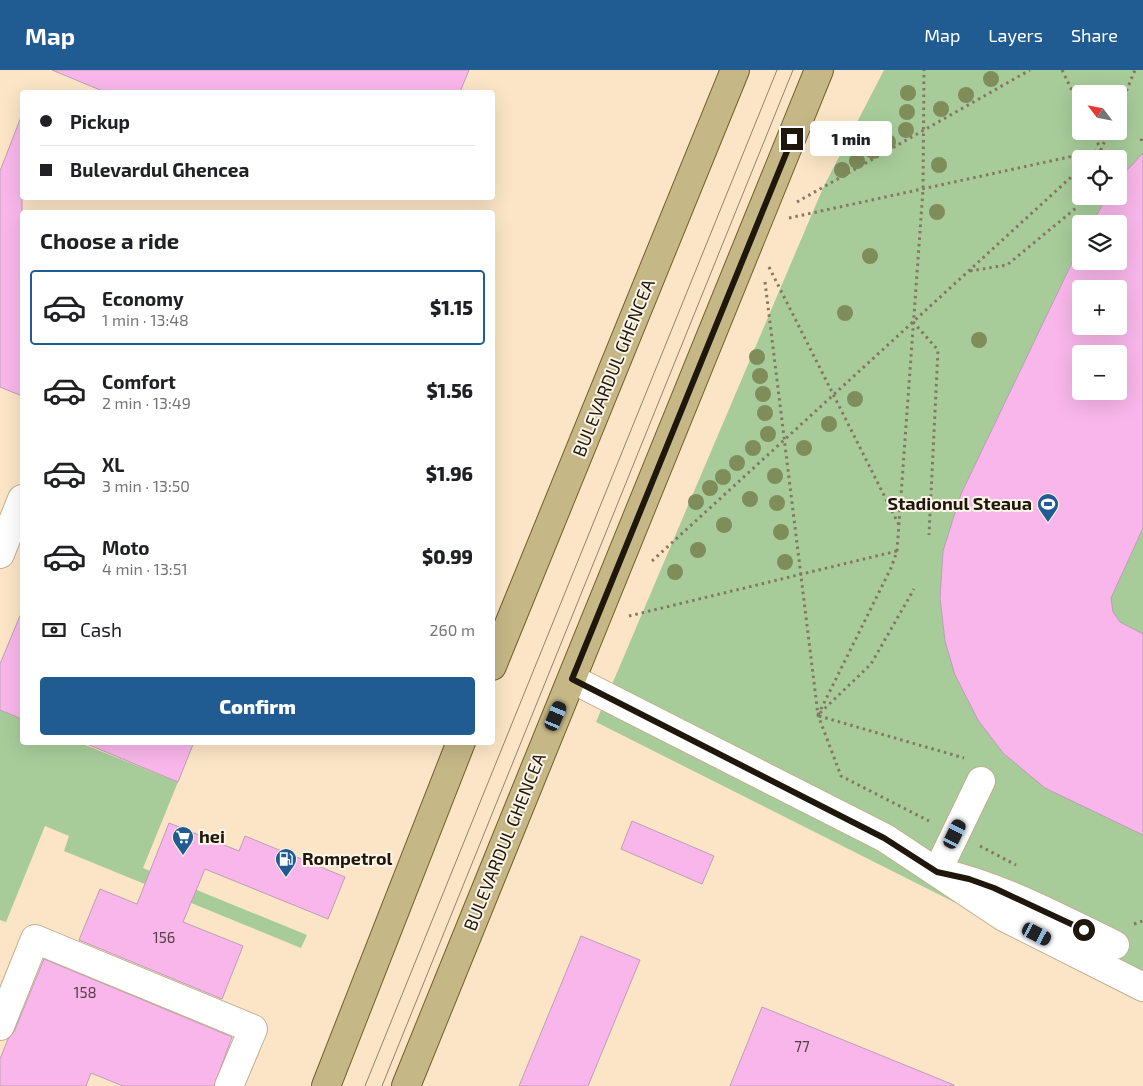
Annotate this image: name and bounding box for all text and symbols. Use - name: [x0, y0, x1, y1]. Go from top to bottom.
- text: Map: [25, 21, 75, 50]
- text: Map: [924, 24, 960, 46]
- text: Layers: [988, 24, 1043, 46]
- text: Share: [1071, 24, 1118, 46]
- north arrow: [1072, 85, 1128, 140]
- map controls: [1072, 85, 1127, 400]
- text: Pickup: [70, 110, 130, 133]
- callout: 1 min: [810, 122, 892, 156]
- route end: [781, 128, 803, 150]
- text: 1 min: [831, 129, 871, 148]
- button: locate: [1072, 150, 1127, 205]
- text: Bulevardul Ghencea: [70, 158, 249, 181]
- button: layers: [1072, 215, 1127, 270]
- text: Choose a ride: [40, 227, 179, 253]
- street label: BULEVARDUL GHENCEA: [567, 275, 659, 460]
- button: +: [1072, 280, 1127, 335]
- icon: car: [42, 285, 87, 330]
- text: Economy: [102, 287, 184, 310]
- text: $1.15: [430, 296, 473, 319]
- text: 1 min · 13:48: [102, 310, 189, 329]
- button: −: [1072, 345, 1127, 400]
- icon: car: [42, 368, 87, 413]
- text: Comfort: [102, 370, 176, 393]
- text: $1.56: [426, 379, 473, 402]
- text: 2 min · 13:49: [102, 393, 191, 412]
- icon: car: [42, 451, 87, 496]
- text: XL: [102, 453, 124, 476]
- text: $1.96: [426, 462, 473, 485]
- text: 3 min · 13:50: [102, 476, 190, 495]
- place label: Stadionul Steaua: [887, 492, 1032, 514]
- sports icon: Stadionul Steaua: [1036, 492, 1060, 523]
- icon: car: [42, 534, 87, 579]
- text: Moto: [102, 536, 150, 559]
- text: $0.99: [422, 545, 473, 568]
- text: 4 min · 13:51: [102, 559, 188, 578]
- icon: cash: [40, 616, 68, 644]
- text: Cash: [80, 618, 122, 641]
- text: 260 m: [430, 620, 475, 639]
- button: Confirm: [40, 677, 475, 735]
- car: [543, 699, 568, 733]
- street label: BULEVARDUL GHENCEA: [458, 749, 550, 934]
- car: [941, 817, 968, 851]
- supermarket icon: hei: [171, 825, 195, 856]
- place label: hei: [199, 825, 225, 847]
- fuel station icon: Rompetrol: [274, 847, 298, 878]
- place label: Rompetrol: [302, 847, 393, 869]
- route start: [1073, 919, 1095, 941]
- car: [1020, 921, 1053, 947]
- house number: 156: [153, 928, 175, 946]
- house number: 158: [73, 983, 97, 1001]
- house number: 77: [794, 1037, 810, 1055]

